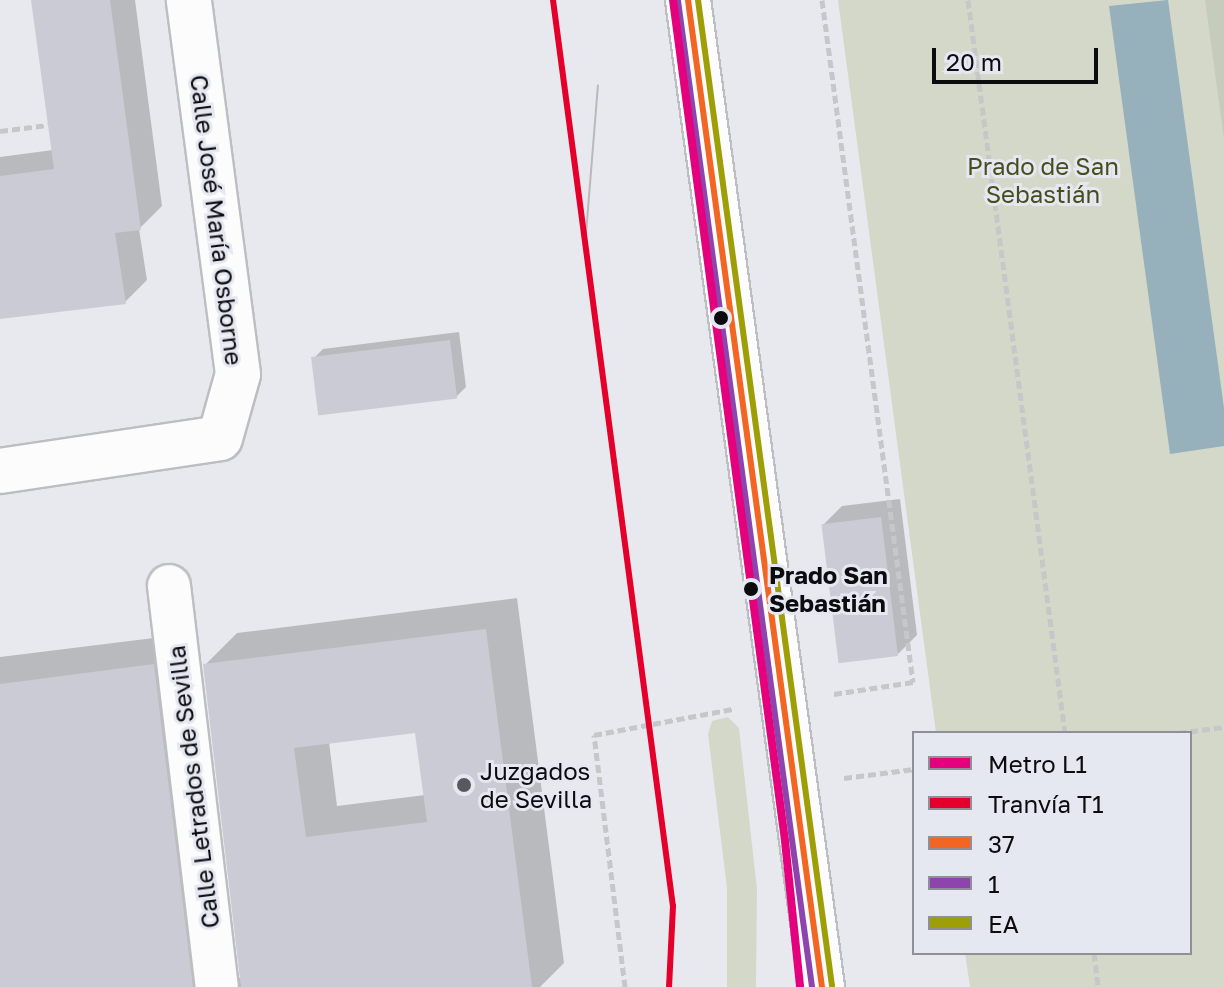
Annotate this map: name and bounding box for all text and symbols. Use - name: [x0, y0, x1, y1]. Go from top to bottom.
- scale bar: [936, 32, 1102, 82]
- text: 20 m: [946, 47, 1002, 76]
- street label: Calle José María Osborne: [185, 73, 249, 367]
- park label: Prado de San Sebastián: [967, 152, 1119, 208]
- unlabelled marker: [713, 310, 729, 326]
- place label: Prado San Sebastián: [769, 561, 888, 617]
- marker: Prado San Sebastián: [740, 578, 762, 600]
- street label: Calle Letrados de Sevilla: [161, 644, 225, 930]
- legend: [912, 731, 1192, 955]
- text: Metro L1: [988, 749, 1087, 778]
- place label: Juzgados de Sevilla: [480, 757, 592, 813]
- marker: Juzgados de Sevilla: [455, 776, 473, 794]
- text: Tranvía T1: [988, 789, 1104, 818]
- text: 37: [988, 829, 1015, 858]
- text: 1: [988, 869, 1000, 898]
- text: EA: [988, 909, 1019, 938]

